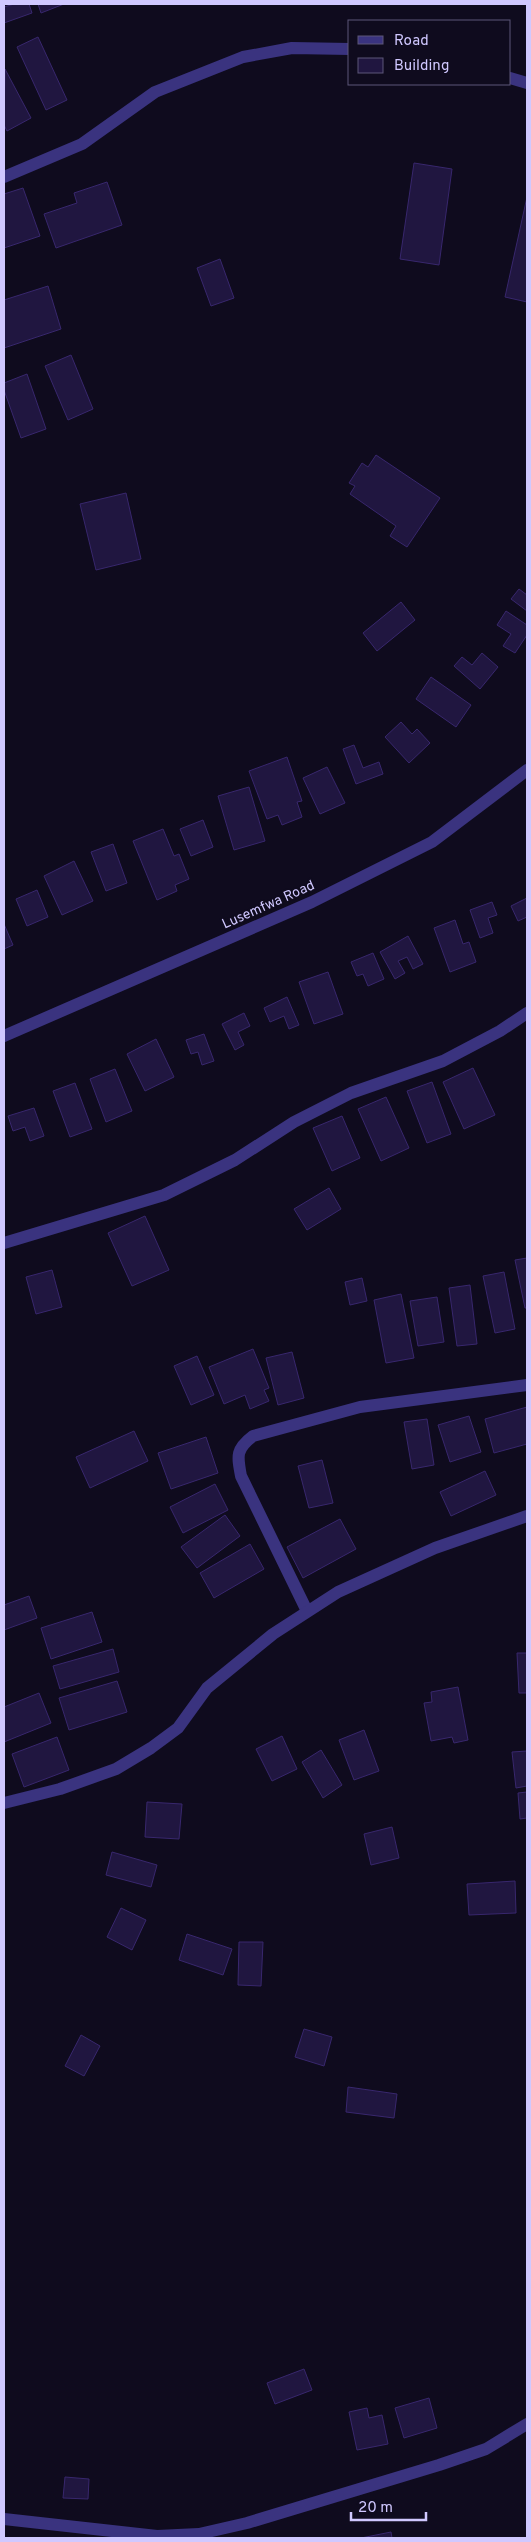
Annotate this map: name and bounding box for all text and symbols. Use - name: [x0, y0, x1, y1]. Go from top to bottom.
- legend: [348, 20, 511, 85]
- text: Road: [394, 32, 429, 51]
- text: Building: [394, 57, 449, 76]
- street label: Lusemfwa Road: [220, 877, 318, 933]
- scale bar: [351, 2490, 426, 2522]
- text: 20 m: [358, 2499, 393, 2518]

